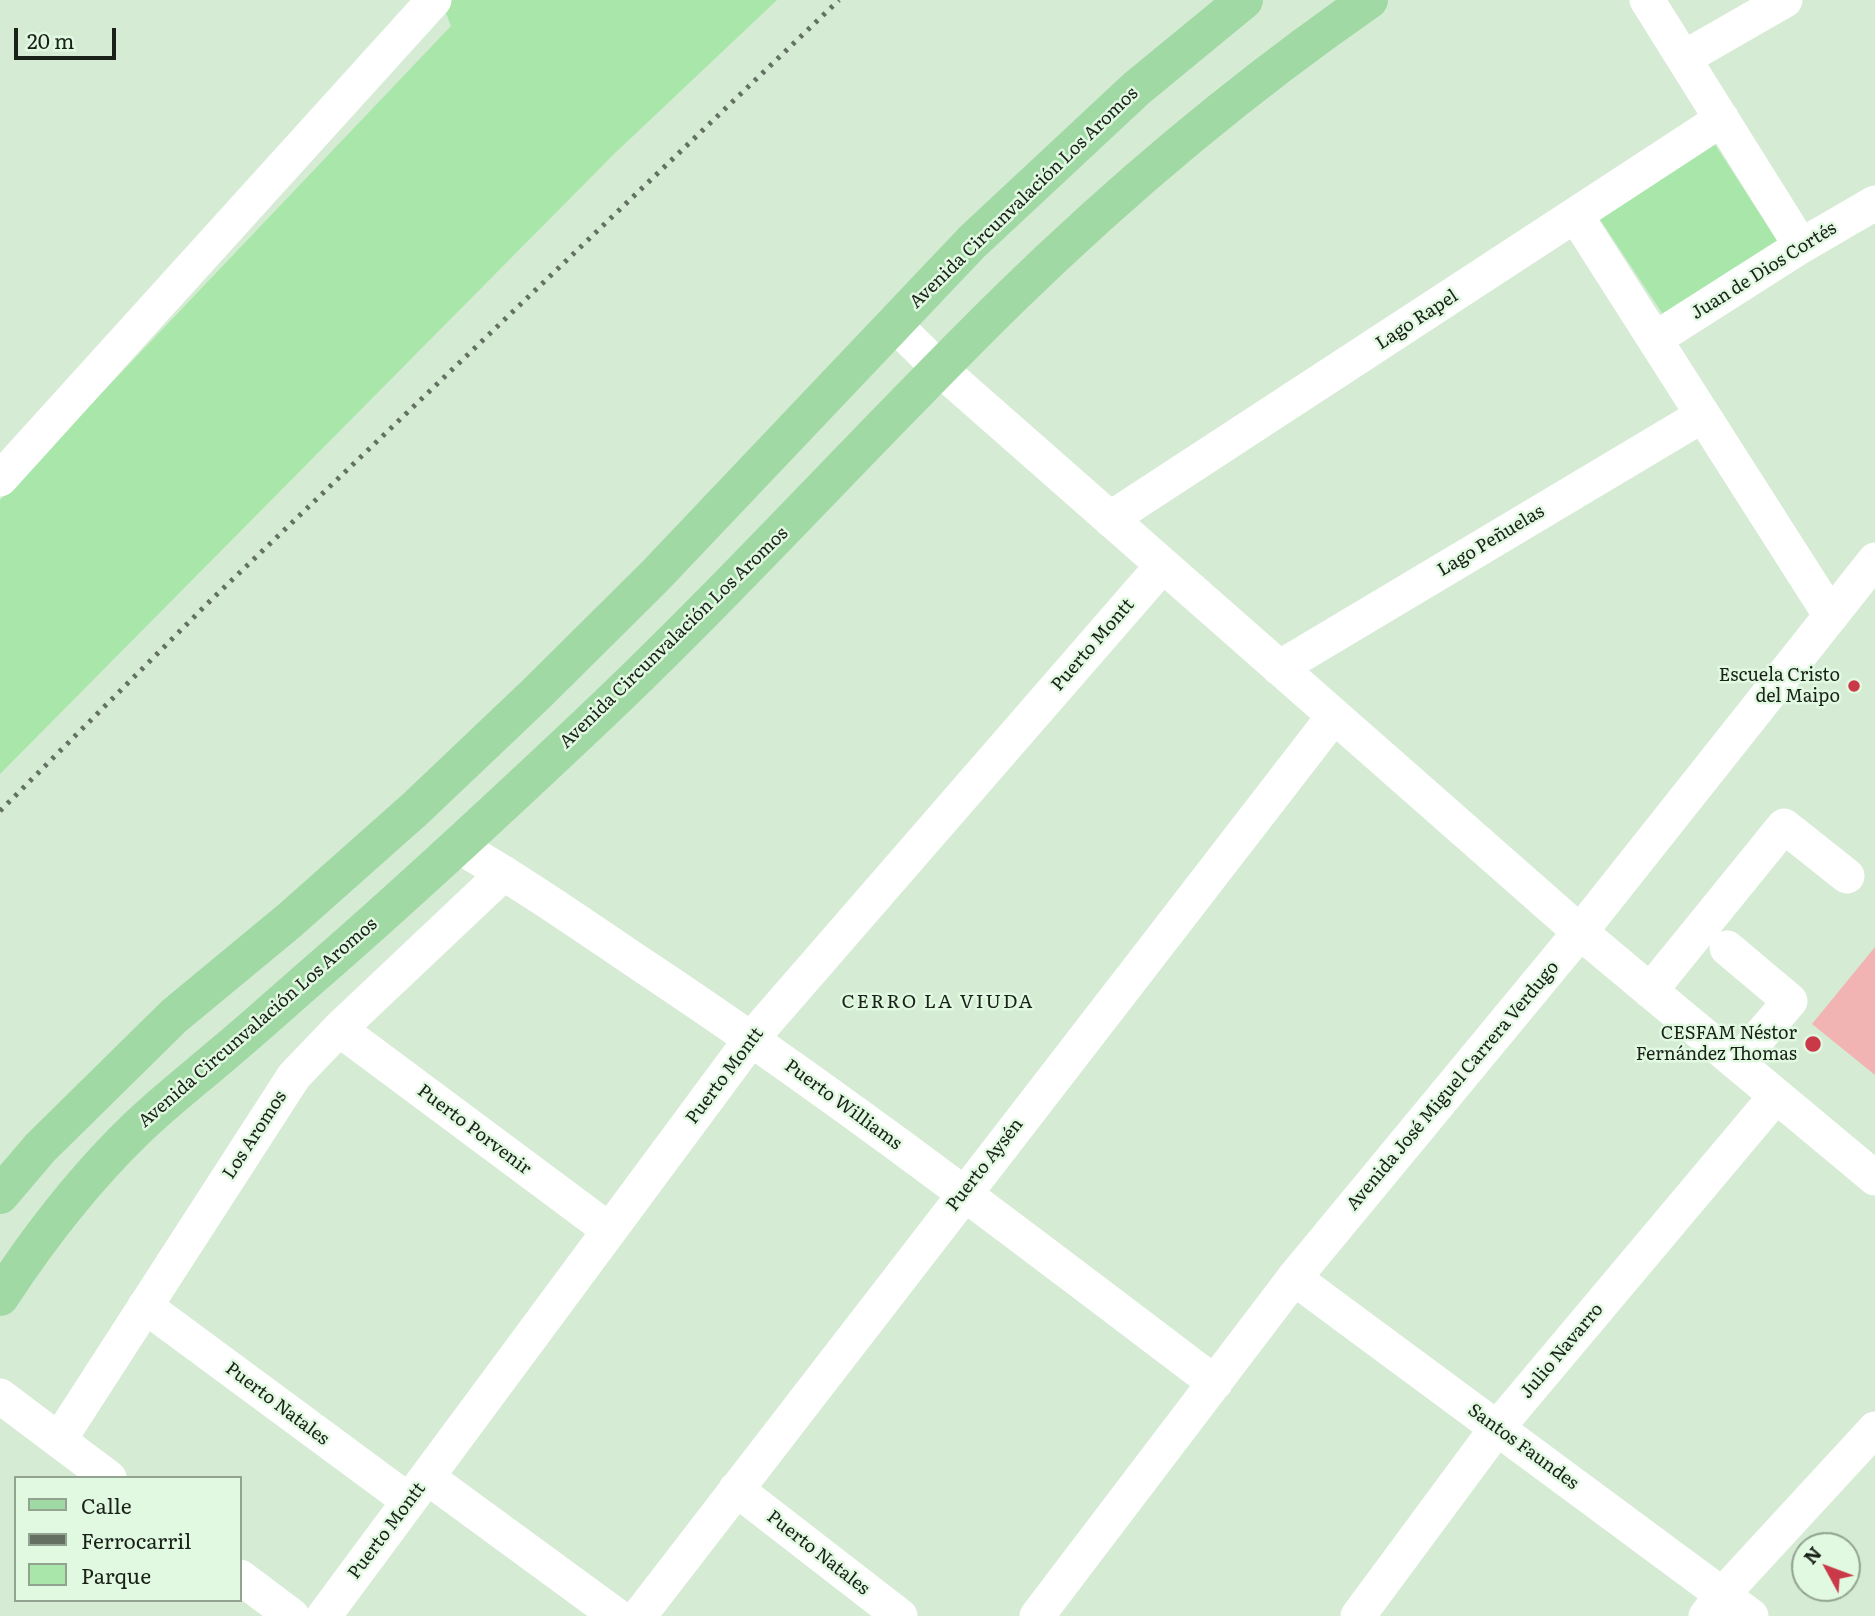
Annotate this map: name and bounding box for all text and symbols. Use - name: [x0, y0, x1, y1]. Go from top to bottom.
- scale bar: [18, 14, 119, 58]
- text: 20 m: [27, 24, 74, 55]
- street label: Avenida Circunvalación Los Aromos: [905, 83, 1143, 313]
- street label: Juan de Dios Cortés: [1687, 218, 1841, 324]
- street label: Lago Rapel: [1372, 285, 1462, 355]
- street label: Lago Peñuelas: [1434, 501, 1548, 581]
- street label: Avenida Circunvalación Los Aromos: [555, 523, 793, 753]
- street label: Puerto Montt: [1047, 594, 1139, 696]
- place label: Escuela Cristo del Maipo: [1719, 665, 1840, 708]
- marker: Escuela Cristo del Maipo: [1846, 678, 1862, 694]
- street label: Avenida Circunvalación Los Aromos: [134, 913, 382, 1133]
- street label: Avenida José Miguel Carrera Verdugo: [1342, 957, 1564, 1215]
- district label: CERRO LA VIUDA: [843, 991, 1033, 1013]
- street label: Puerto Montt: [682, 1023, 768, 1129]
- place label: CESFAM Néstor Fernández Thomas: [1636, 1023, 1797, 1066]
- marker: CESFAM Néstor Fernández Thomas: [1803, 1034, 1823, 1054]
- street label: Puerto Williams: [780, 1055, 906, 1155]
- street label: Puerto Porvenir: [413, 1080, 535, 1180]
- street label: Los Aromos: [218, 1087, 292, 1183]
- street label: Puerto Aysén: [942, 1114, 1028, 1216]
- street label: Julio Navarro: [1516, 1299, 1608, 1403]
- street label: Puerto Natales: [221, 1358, 333, 1450]
- street label: Santos Faundes: [1463, 1400, 1583, 1494]
- legend: [14, 1476, 242, 1602]
- street label: Puerto Montt: [344, 1478, 430, 1584]
- text: Calle: [81, 1489, 132, 1520]
- street label: Puerto Natales: [762, 1506, 874, 1600]
- text: Ferrocarril: [81, 1524, 191, 1555]
- north arrow: [1791, 1532, 1861, 1602]
- text: N: [1796, 1539, 1827, 1570]
- text: Parque: [81, 1559, 151, 1590]

